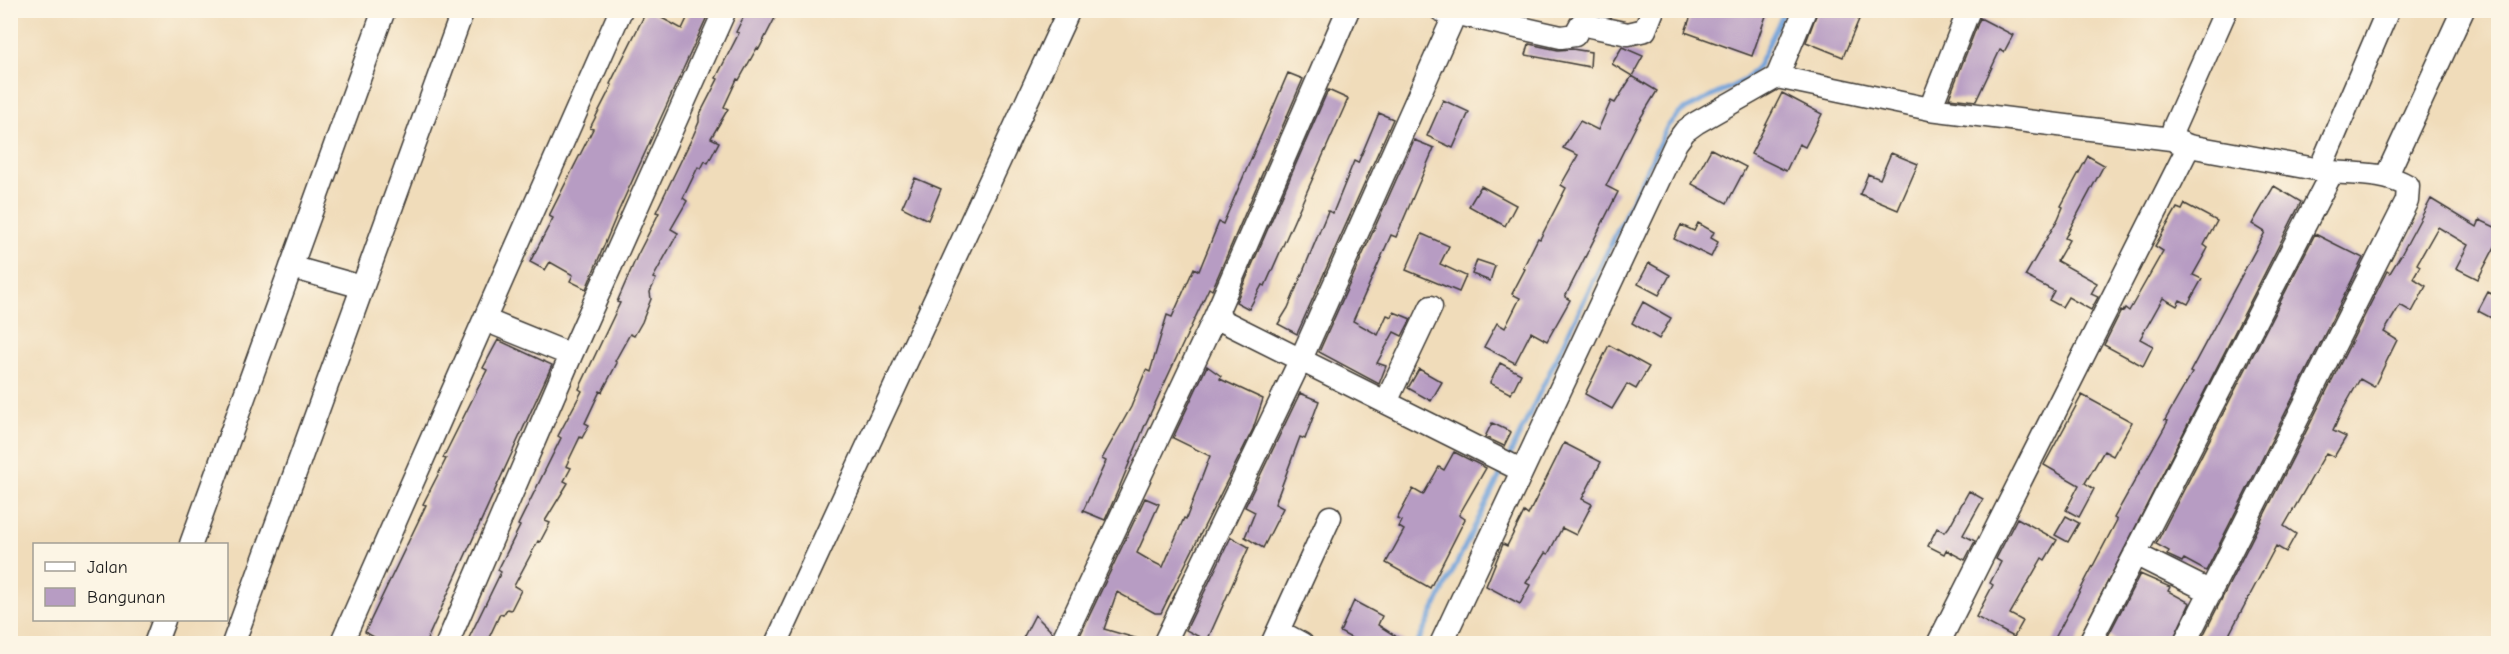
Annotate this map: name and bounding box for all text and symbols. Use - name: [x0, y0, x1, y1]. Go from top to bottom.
- legend: [33, 543, 228, 621]
- text: Jalan: [87, 557, 128, 578]
- text: Bangunan: [87, 587, 165, 608]

